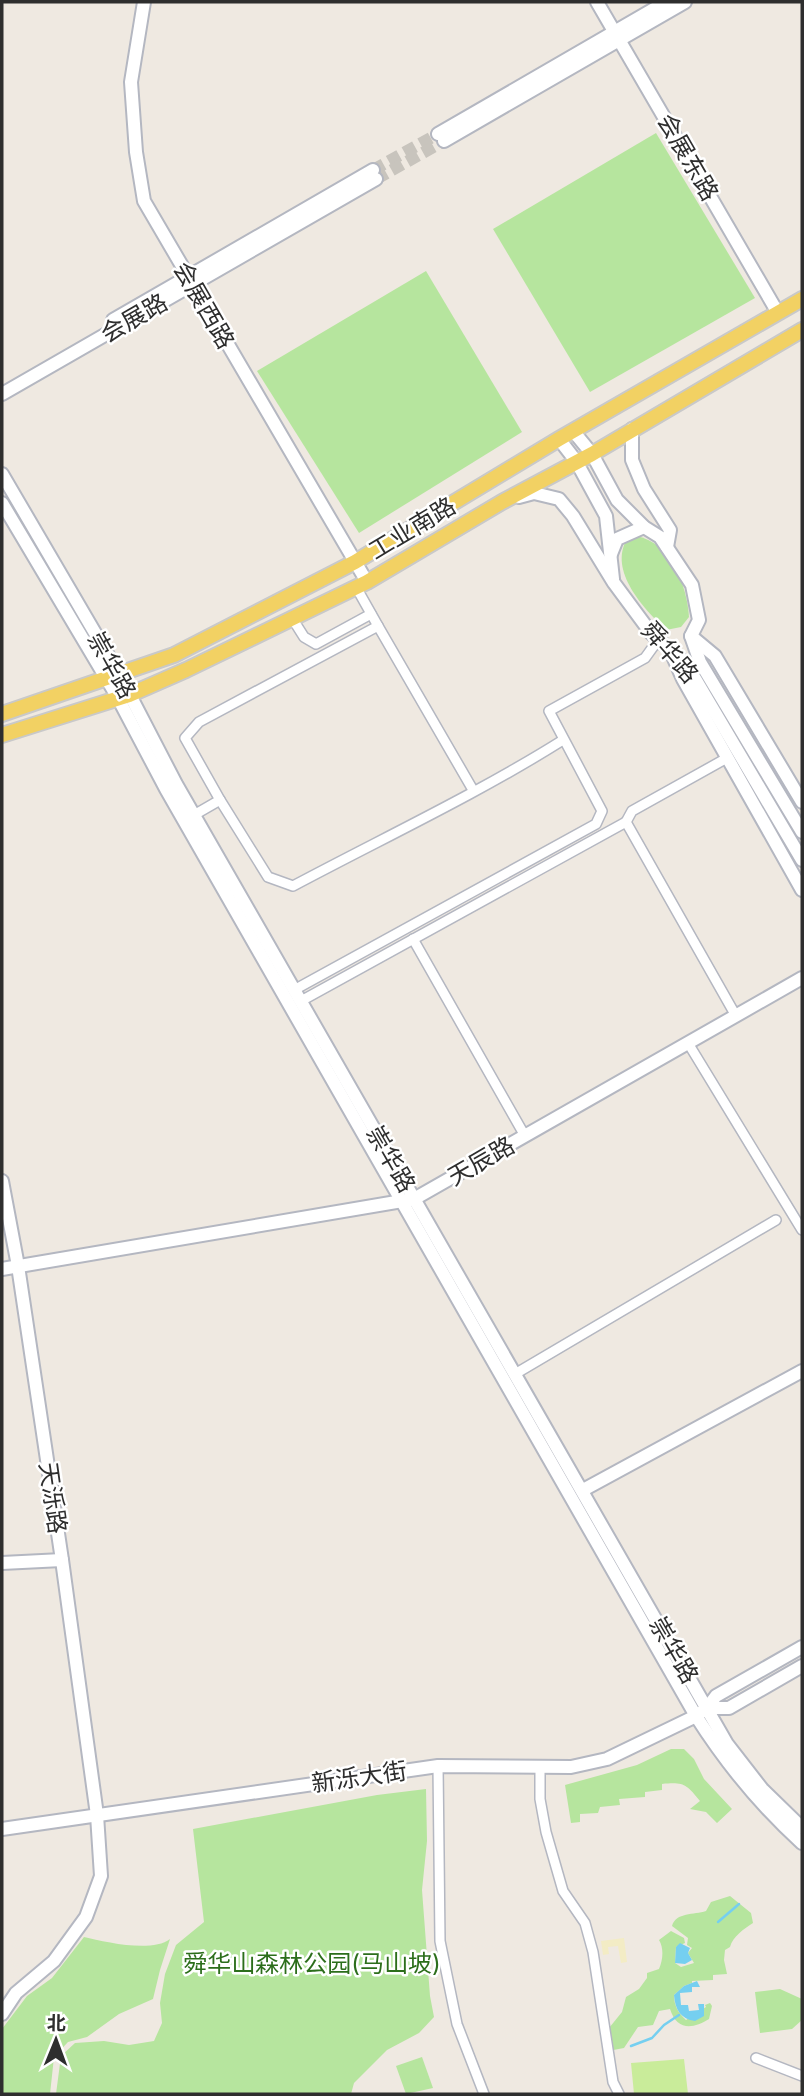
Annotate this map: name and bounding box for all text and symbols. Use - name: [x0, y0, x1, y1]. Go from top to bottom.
- street label: 会展东路: [651, 108, 725, 206]
- street label: 会展西路: [167, 256, 241, 354]
- street label: 会展路: [96, 287, 172, 349]
- street label: 工业南路: [363, 491, 461, 565]
- street label: 舜华路: [635, 615, 705, 689]
- street label: 崇华路: [82, 626, 142, 704]
- street label: 崇华路: [360, 1121, 422, 1197]
- street label: 天辰路: [443, 1130, 519, 1192]
- street label: 天泺路: [34, 1460, 72, 1536]
- street label: 崇华路: [643, 1612, 705, 1688]
- street label: 新泺大街: [309, 1756, 409, 1798]
- park label: 舜华山森林公园(马山坡): [183, 1949, 441, 1978]
- north arrow: [21, 2005, 91, 2075]
- text: 北: [47, 2012, 66, 2035]

